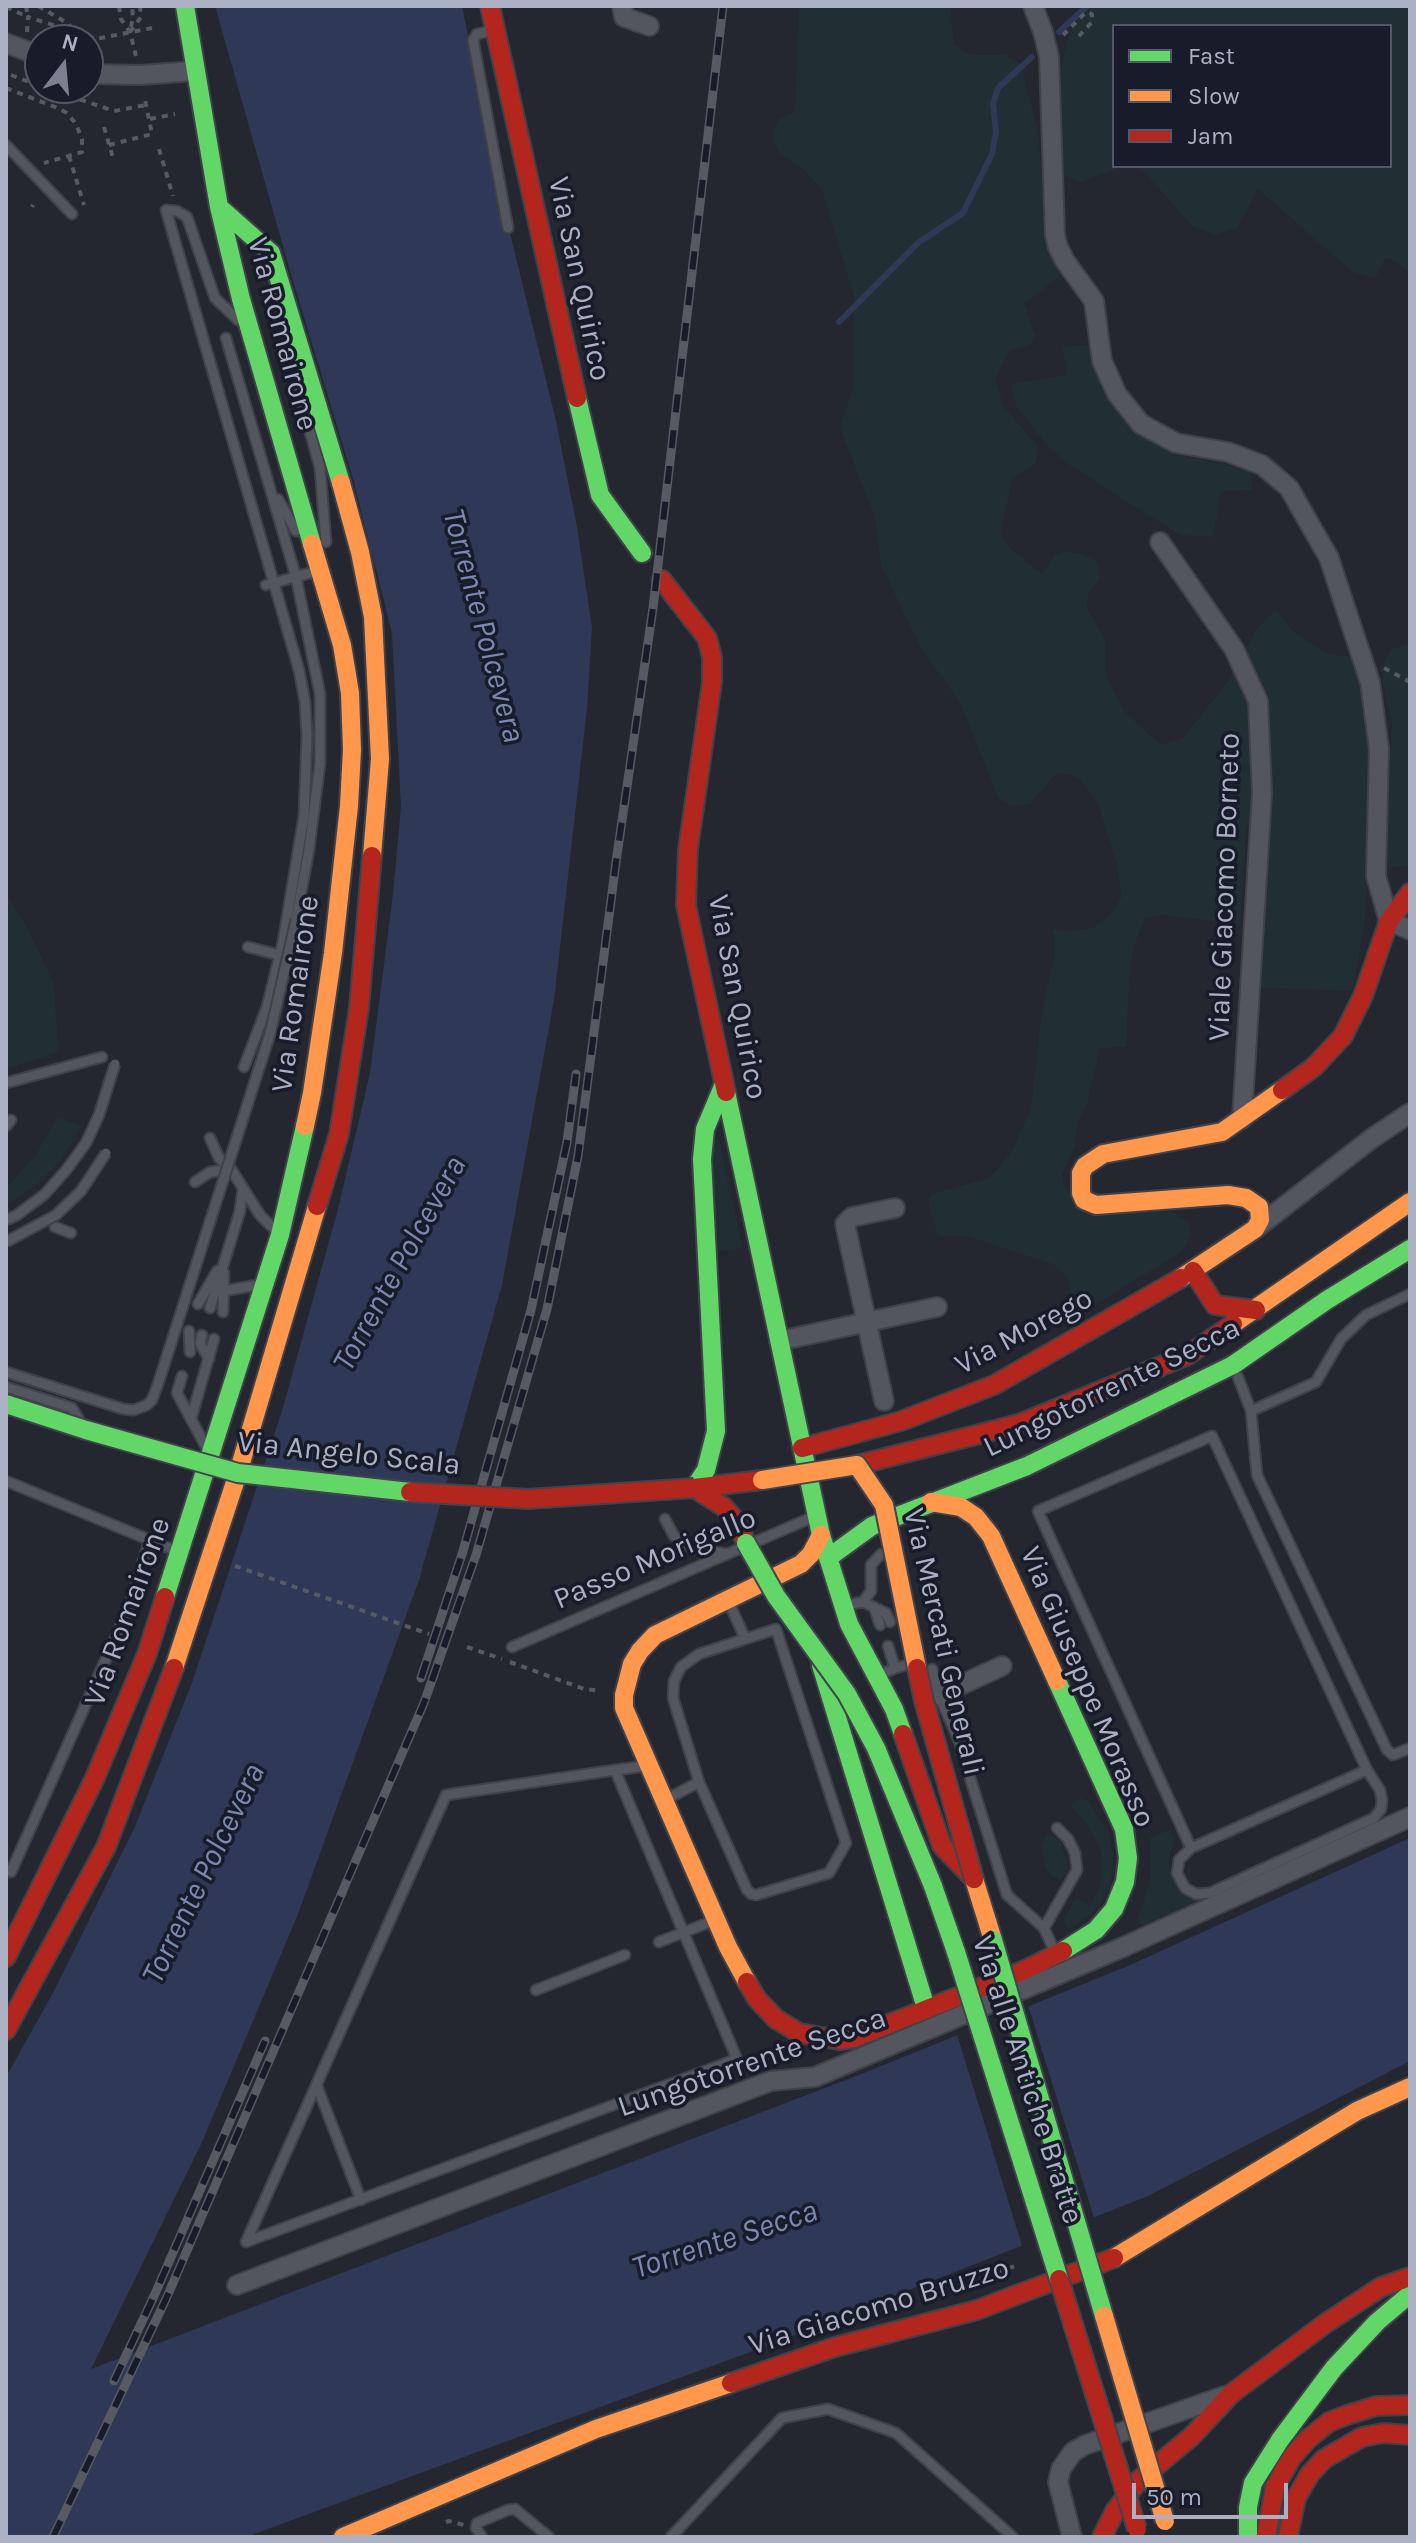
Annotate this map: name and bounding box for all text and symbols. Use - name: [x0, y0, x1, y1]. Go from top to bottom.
- north arrow: [24, 24, 104, 104]
- legend: [1112, 24, 1392, 168]
- text: N: [59, 28, 81, 58]
- text: Fast: [1188, 42, 1235, 70]
- text: Slow: [1188, 82, 1240, 110]
- text: Jam: [1188, 122, 1233, 150]
- street label: Via San Quirico: [540, 174, 618, 384]
- street label: Via Romairone: [239, 233, 325, 435]
- water label: Torrente Polcevera: [433, 505, 533, 747]
- street label: Viale Giacomo Borneto: [1202, 732, 1248, 1042]
- street label: Via San Quirico: [700, 892, 774, 1102]
- street label: Via Romairone: [264, 893, 328, 1095]
- water label: Torrente Polcevera: [325, 1150, 475, 1378]
- street label: Via Morego: [949, 1281, 1099, 1383]
- street label: Lungotorrente Secca: [978, 1310, 1246, 1466]
- street label: Via Angelo Scala: [236, 1424, 462, 1484]
- street label: Passo Morigallo: [548, 1500, 762, 1618]
- street label: Via Mercati Generali: [895, 1505, 991, 1779]
- street label: Via Romairone: [77, 1513, 179, 1711]
- street label: Via Giuseppe Morasso: [1011, 1541, 1163, 1833]
- water label: Torrente Polcevera: [134, 1758, 274, 1990]
- street label: Via alle Antiche Bratte: [963, 1931, 1091, 2229]
- street label: Lungotorrente Secca: [613, 2000, 891, 2126]
- water label: Torrente Secca: [628, 2192, 822, 2288]
- street label: Via Giacomo Bruzzo: [745, 2250, 1013, 2364]
- scale bar: [1136, 2467, 1292, 2517]
- text: 50 m: [1146, 2483, 1202, 2511]

